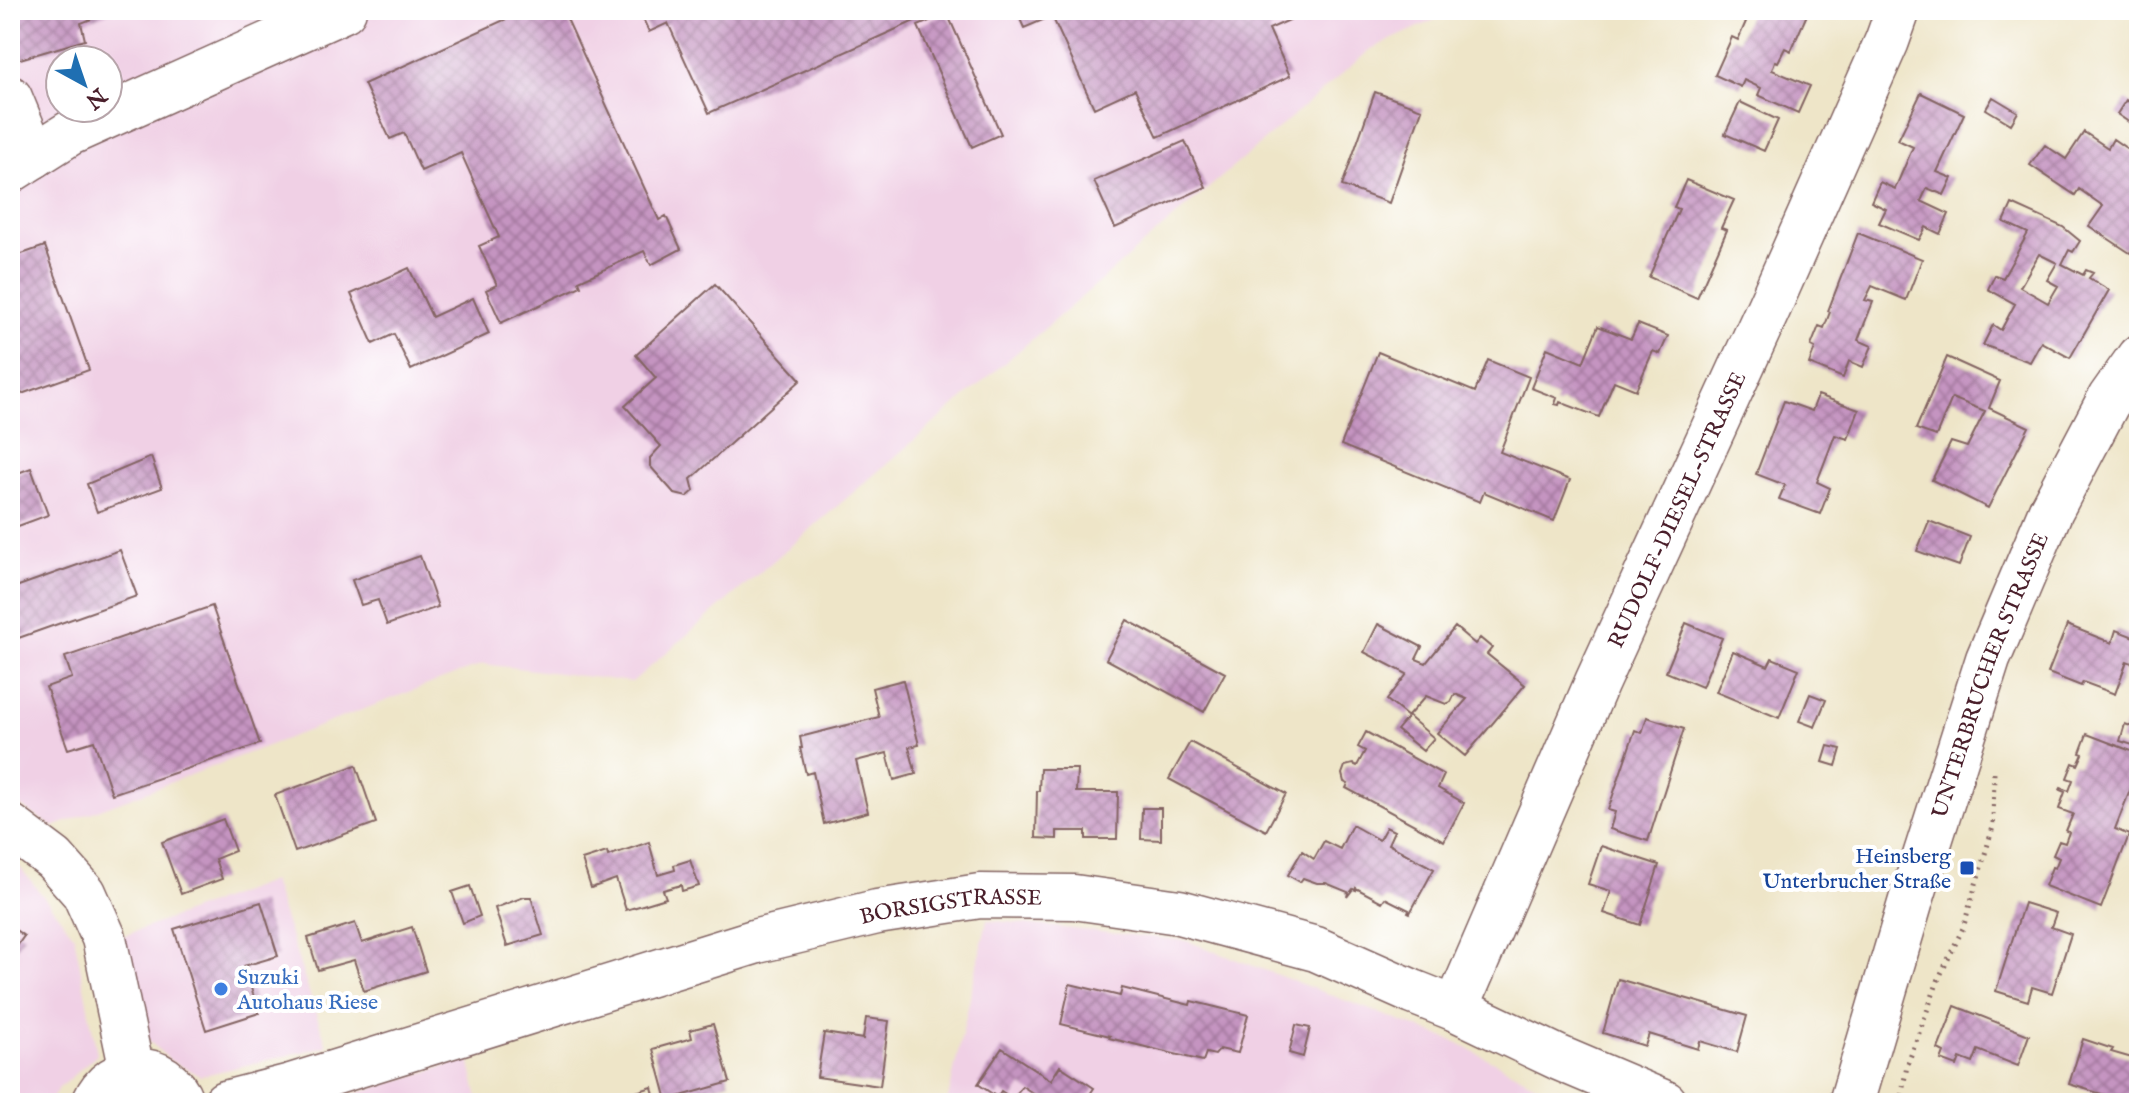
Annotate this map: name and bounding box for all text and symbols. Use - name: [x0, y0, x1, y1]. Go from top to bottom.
- north arrow: [44, 44, 124, 124]
- text: N: [79, 80, 113, 115]
- street label: RUDOLF-DIESEL-STRASSE: [1602, 368, 1753, 653]
- street label: UNTERBRUCHER STRASSE: [1926, 529, 2056, 822]
- place label: Heinsberg Unterbrucher Straße: [1762, 843, 1952, 896]
- marker: Heinsberg Unterbrucher Straße: [1958, 859, 1976, 877]
- street label: BORSIGSTRASSE: [857, 884, 1042, 932]
- place label: Suzuki Autohaus Riese: [236, 964, 378, 1017]
- marker: Suzuki Autohaus Riese: [212, 980, 230, 998]

